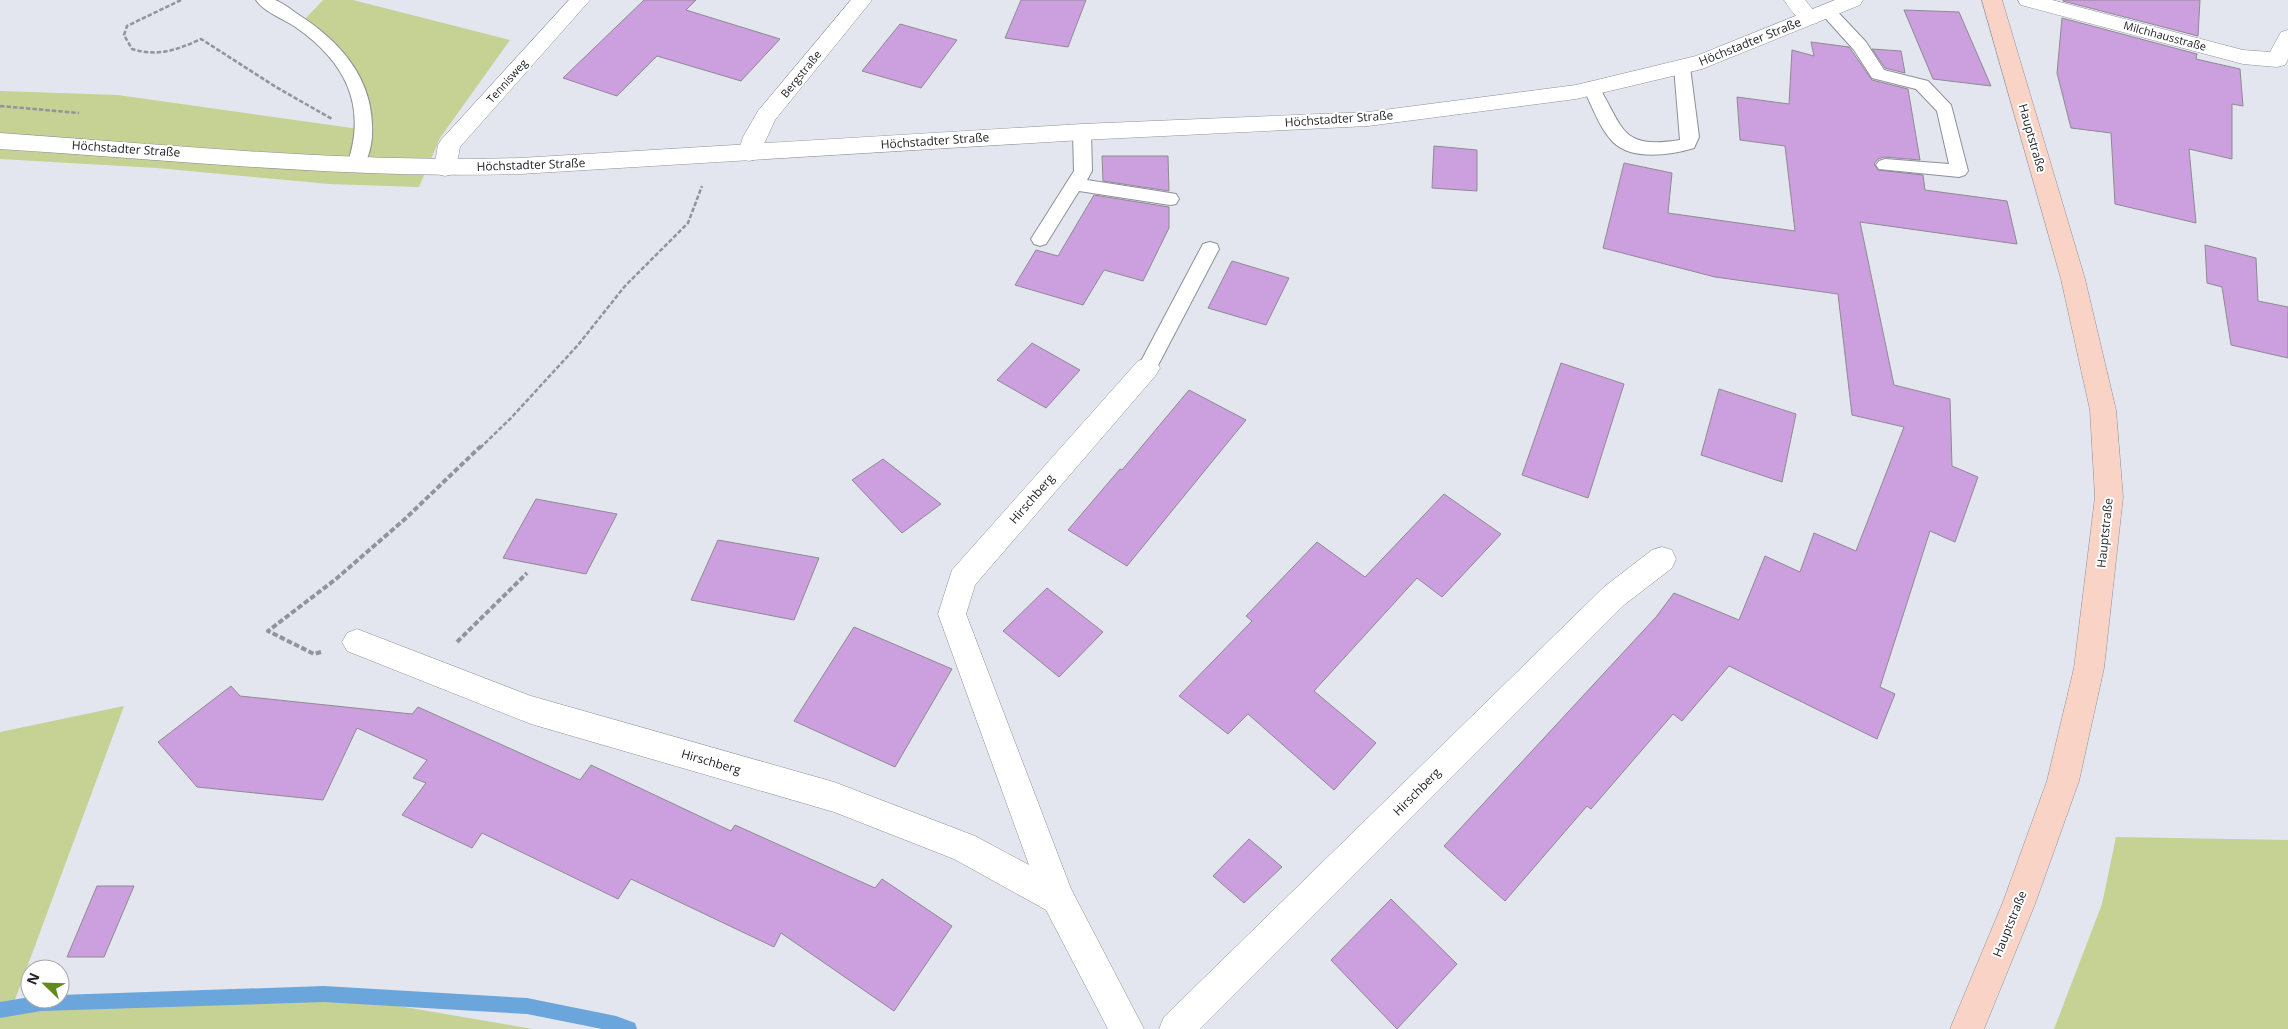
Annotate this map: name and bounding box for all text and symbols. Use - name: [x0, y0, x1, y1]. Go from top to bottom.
- street label: Höchstadter Straße: [1696, 13, 1804, 70]
- street label: Milchhausstraße: [2122, 17, 2208, 54]
- street label: Bergstraße: [777, 47, 824, 100]
- street label: Tennisweg: [483, 55, 530, 106]
- street label: Hauptstraße: [2015, 102, 2050, 174]
- street label: Höchstadter Straße: [1284, 106, 1394, 131]
- street label: Höchstadter Straße: [880, 128, 990, 153]
- street label: Höchstadter Straße: [71, 136, 181, 161]
- street label: Höchstadter Straße: [476, 154, 586, 175]
- street label: Hirschberg: [1005, 470, 1058, 527]
- street label: Hauptstraße: [2092, 497, 2117, 569]
- street label: Hirschberg: [679, 745, 743, 778]
- street label: Hirschberg: [1389, 764, 1445, 819]
- street label: Hauptstraße: [1988, 888, 2031, 960]
- north arrow: [20, 959, 70, 1009]
- text: N: [22, 970, 44, 988]

